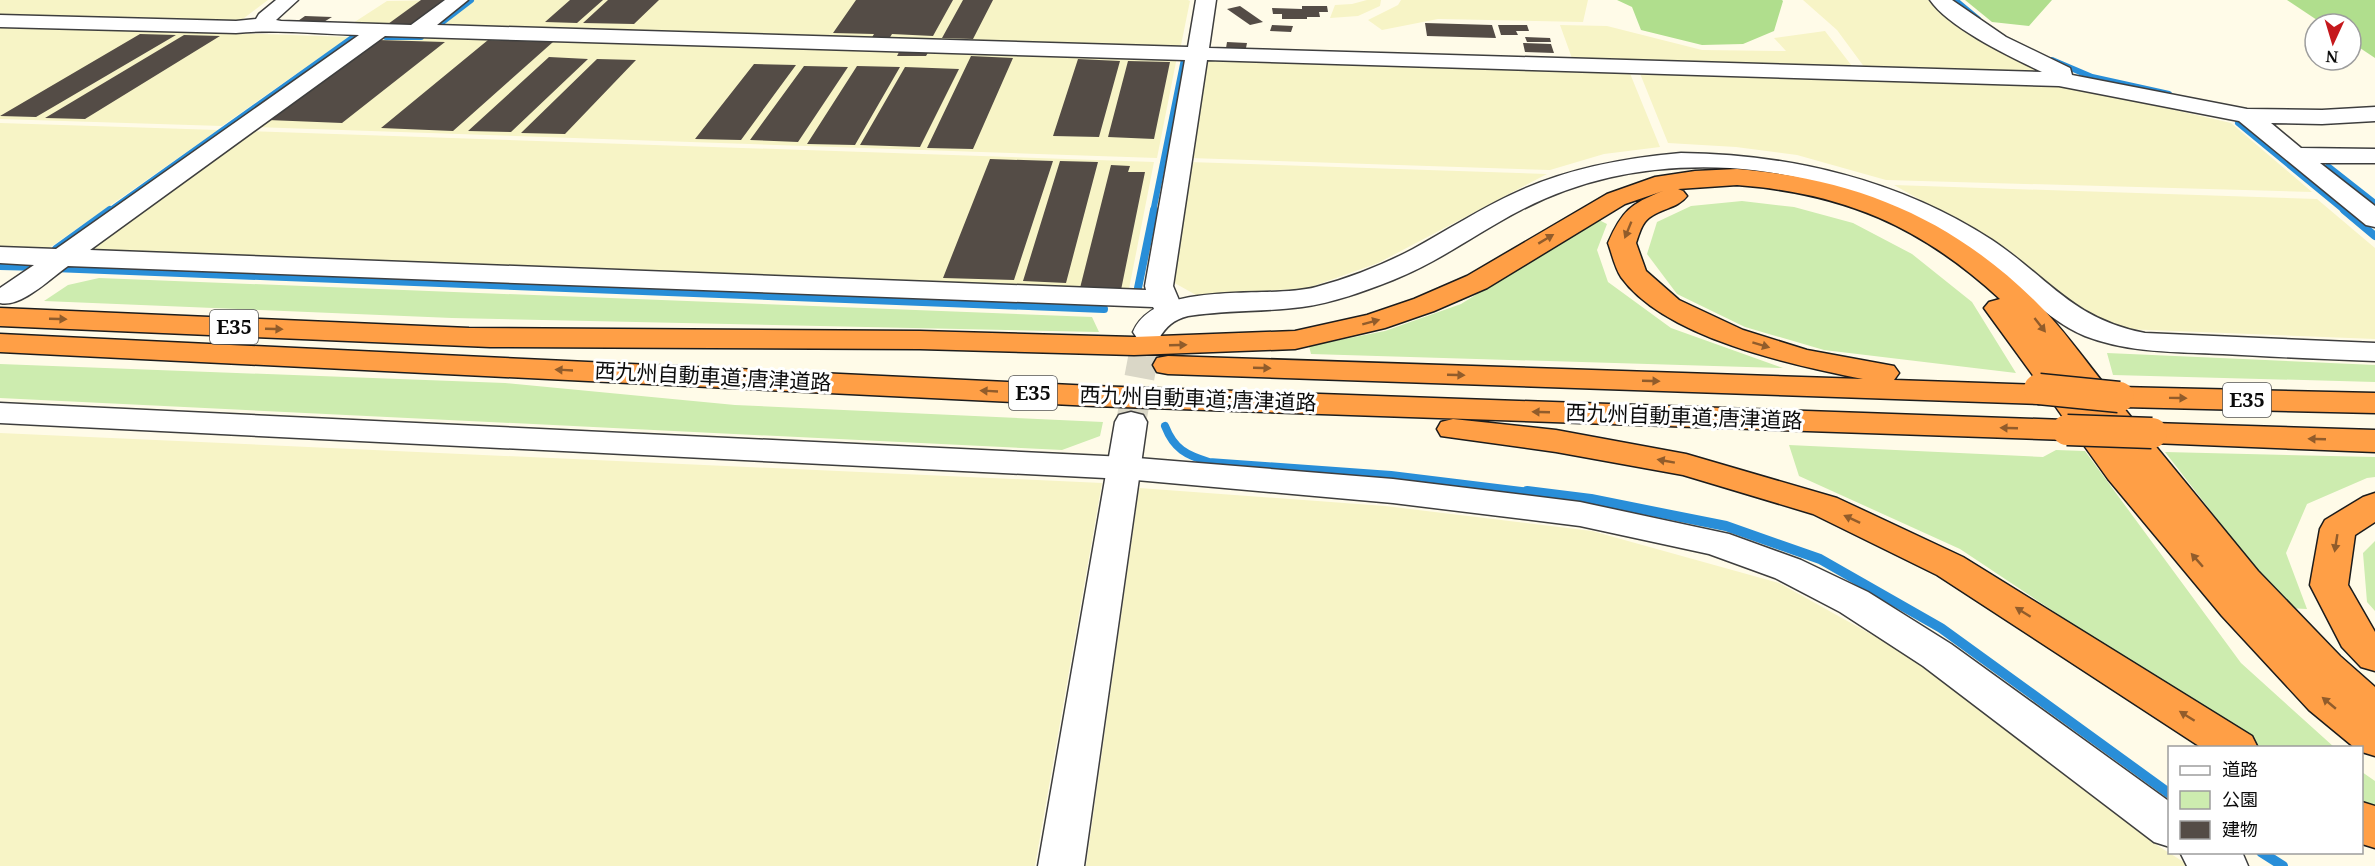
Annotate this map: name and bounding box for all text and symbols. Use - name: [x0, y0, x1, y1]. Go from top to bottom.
- north arrow: [2303, 12, 2363, 72]
- text: N: [2325, 46, 2339, 68]
- one-way arrow: [1623, 221, 1633, 239]
- one-way arrow: [1538, 234, 1554, 245]
- road number: E35: [210, 310, 258, 344]
- one-way arrow: [49, 315, 68, 324]
- one-way arrow: [1362, 317, 1380, 326]
- one-way arrow: [2033, 318, 2045, 333]
- one-way arrow: [265, 324, 284, 333]
- one-way arrow: [1169, 340, 1188, 349]
- one-way arrow: [1752, 341, 1770, 350]
- street label: 西九州自動車道;唐津道路: [594, 356, 832, 396]
- one-way arrow: [1252, 363, 1271, 373]
- one-way arrow: [554, 366, 573, 375]
- one-way arrow: [1447, 370, 1466, 379]
- road number: E35: [1009, 376, 1057, 410]
- one-way arrow: [1642, 376, 1661, 386]
- street label: 西九州自動車道;唐津道路: [1079, 380, 1317, 416]
- road number: E35: [2223, 383, 2271, 417]
- one-way arrow: [980, 386, 999, 395]
- one-way arrow: [2168, 394, 2187, 403]
- street label: 西九州自動車道;唐津道路: [1565, 398, 1803, 434]
- one-way arrow: [1531, 408, 1550, 417]
- one-way arrow: [1999, 423, 2018, 432]
- one-way arrow: [2307, 434, 2326, 443]
- one-way arrow: [1656, 456, 1675, 465]
- one-way arrow: [1843, 514, 1860, 523]
- one-way arrow: [2331, 534, 2340, 553]
- one-way arrow: [2190, 552, 2203, 568]
- one-way arrow: [2015, 606, 2031, 617]
- one-way arrow: [2321, 696, 2337, 709]
- one-way arrow: [2179, 711, 2196, 722]
- legend: [2168, 746, 2363, 854]
- text: 道路: [2222, 757, 2258, 781]
- text: 公園: [2222, 787, 2258, 811]
- text: 建物: [2222, 817, 2258, 841]

